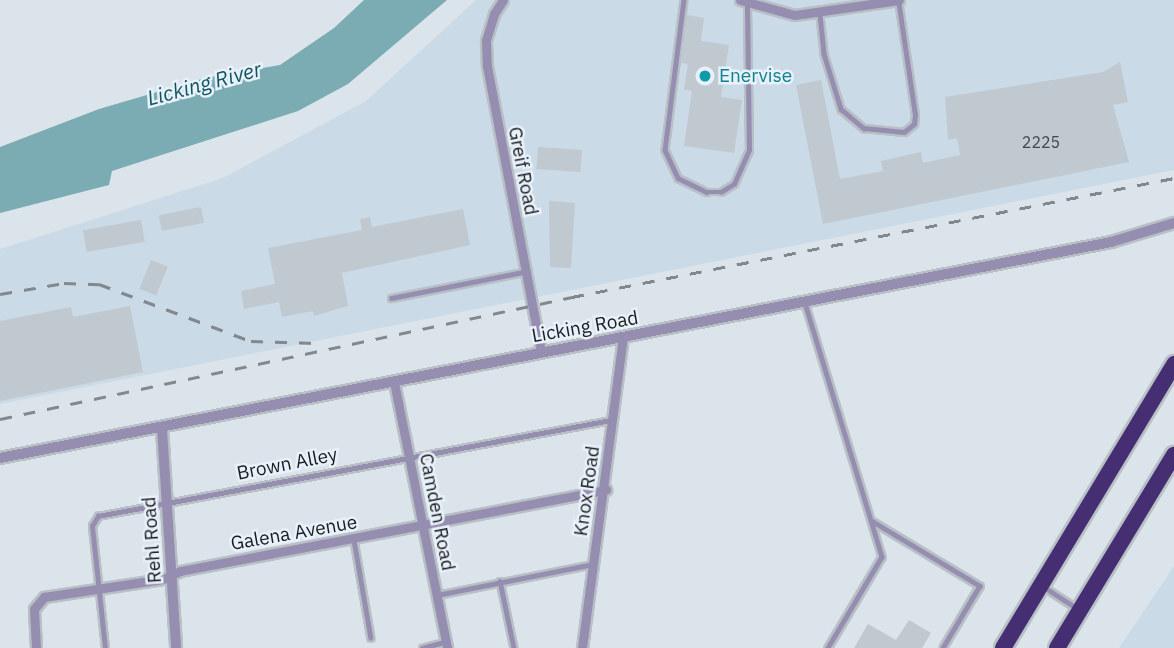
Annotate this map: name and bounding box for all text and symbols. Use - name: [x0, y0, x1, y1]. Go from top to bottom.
- water label: Licking River: [144, 56, 264, 110]
- place label: Enervise: [719, 65, 792, 87]
- marker: Enervise: [697, 68, 713, 84]
- street label: Greif Road: [503, 125, 543, 217]
- house number: 2225: [1022, 132, 1060, 152]
- street label: Licking Road: [530, 306, 640, 348]
- street label: Brown Alley: [235, 443, 339, 485]
- street label: Knox Road: [569, 444, 605, 538]
- street label: Camden Road: [414, 451, 460, 573]
- street label: Rehl Road: [138, 496, 166, 584]
- street label: Galena Avenue: [229, 511, 359, 555]

